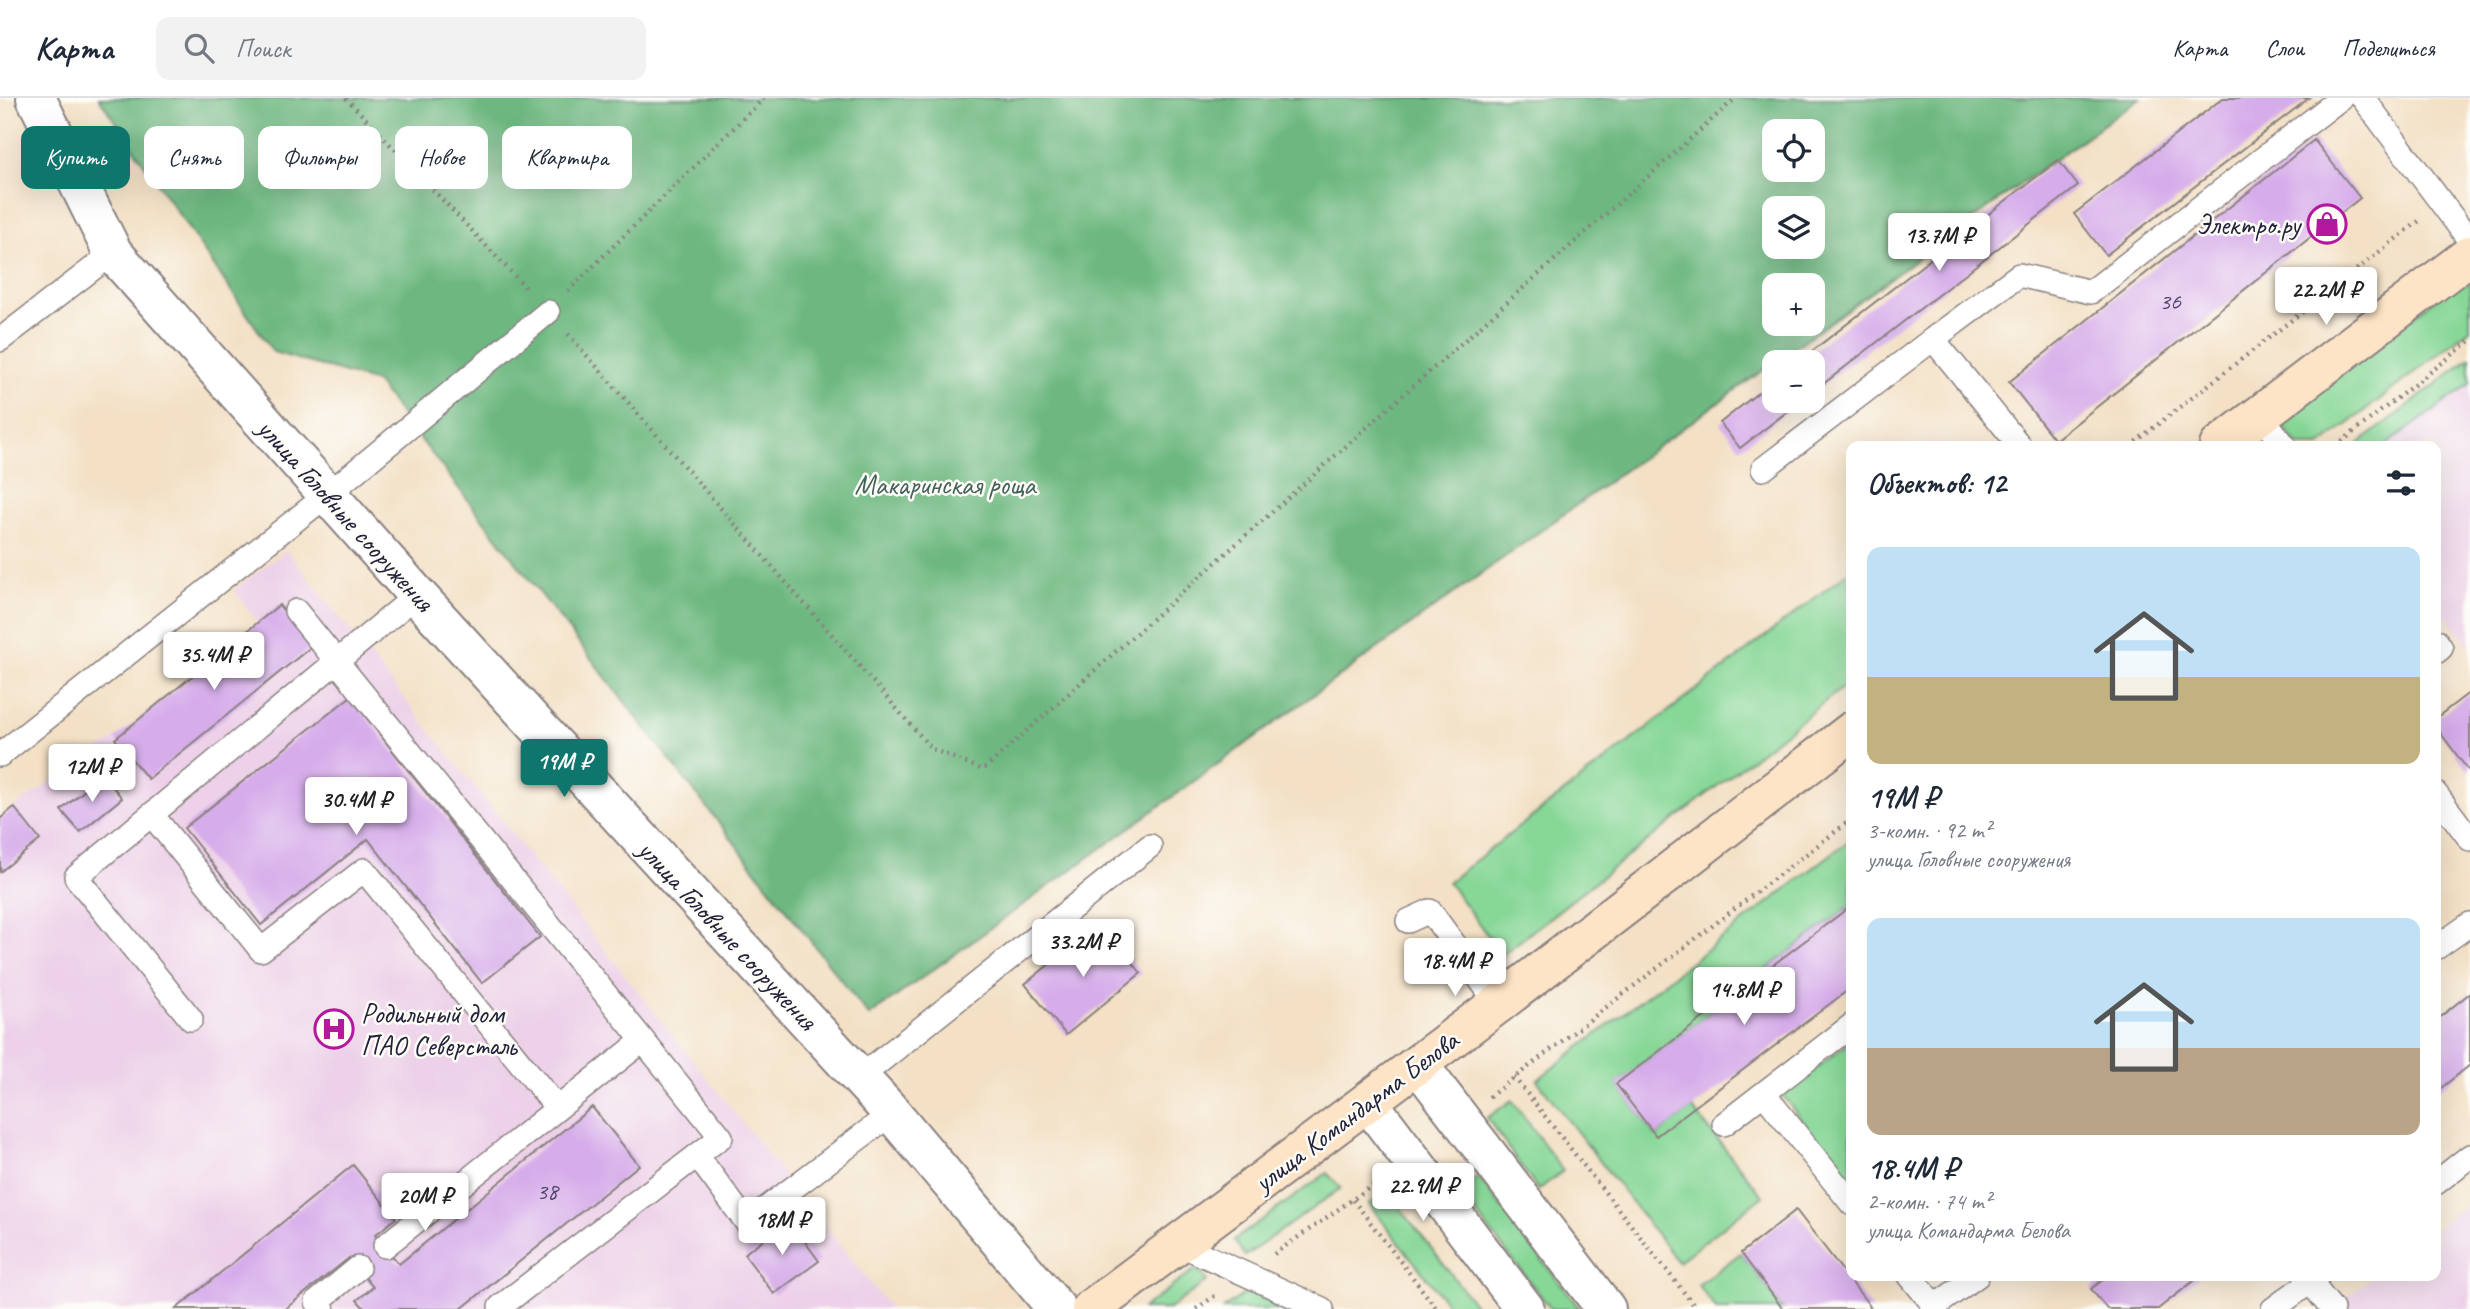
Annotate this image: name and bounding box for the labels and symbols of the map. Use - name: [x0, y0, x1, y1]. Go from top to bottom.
- shop icon: Электро.ру: [2306, 203, 2348, 245]
- place label: Электро.ру: [2196, 207, 2302, 242]
- pin: 13.7M ₽: [1874, 214, 2004, 273]
- pin: 22.2M ₽: [2261, 268, 2391, 327]
- house number: 36: [2159, 286, 2182, 316]
- street label: улица Головные сооружения: [249, 410, 442, 619]
- park label: Макаринская роща: [855, 467, 1037, 502]
- pin: 35.4M ₽: [149, 632, 279, 692]
- pin: 19M ₽: [515, 740, 613, 799]
- pin: 12M ₽: [43, 744, 141, 804]
- pin: 30.4M ₽: [291, 778, 421, 837]
- street label: улица Головные сооружения: [629, 831, 826, 1038]
- pin: 33.2M ₽: [1018, 920, 1148, 979]
- pin: 18.4M ₽: [1390, 939, 1520, 998]
- pin: 14.8M ₽: [1679, 968, 1809, 1027]
- place label: Родильный дом ПАО Северсталь: [361, 996, 519, 1063]
- hospital icon: Родильный дом ПАО Северсталь: [313, 1008, 355, 1050]
- street label: улица Командарма Белова: [1245, 1022, 1467, 1201]
- pin: 22.9M ₽: [1358, 1164, 1488, 1223]
- pin: 20M ₽: [376, 1174, 474, 1233]
- house number: 38: [536, 1176, 560, 1206]
- pin: 18M ₽: [733, 1198, 831, 1257]

